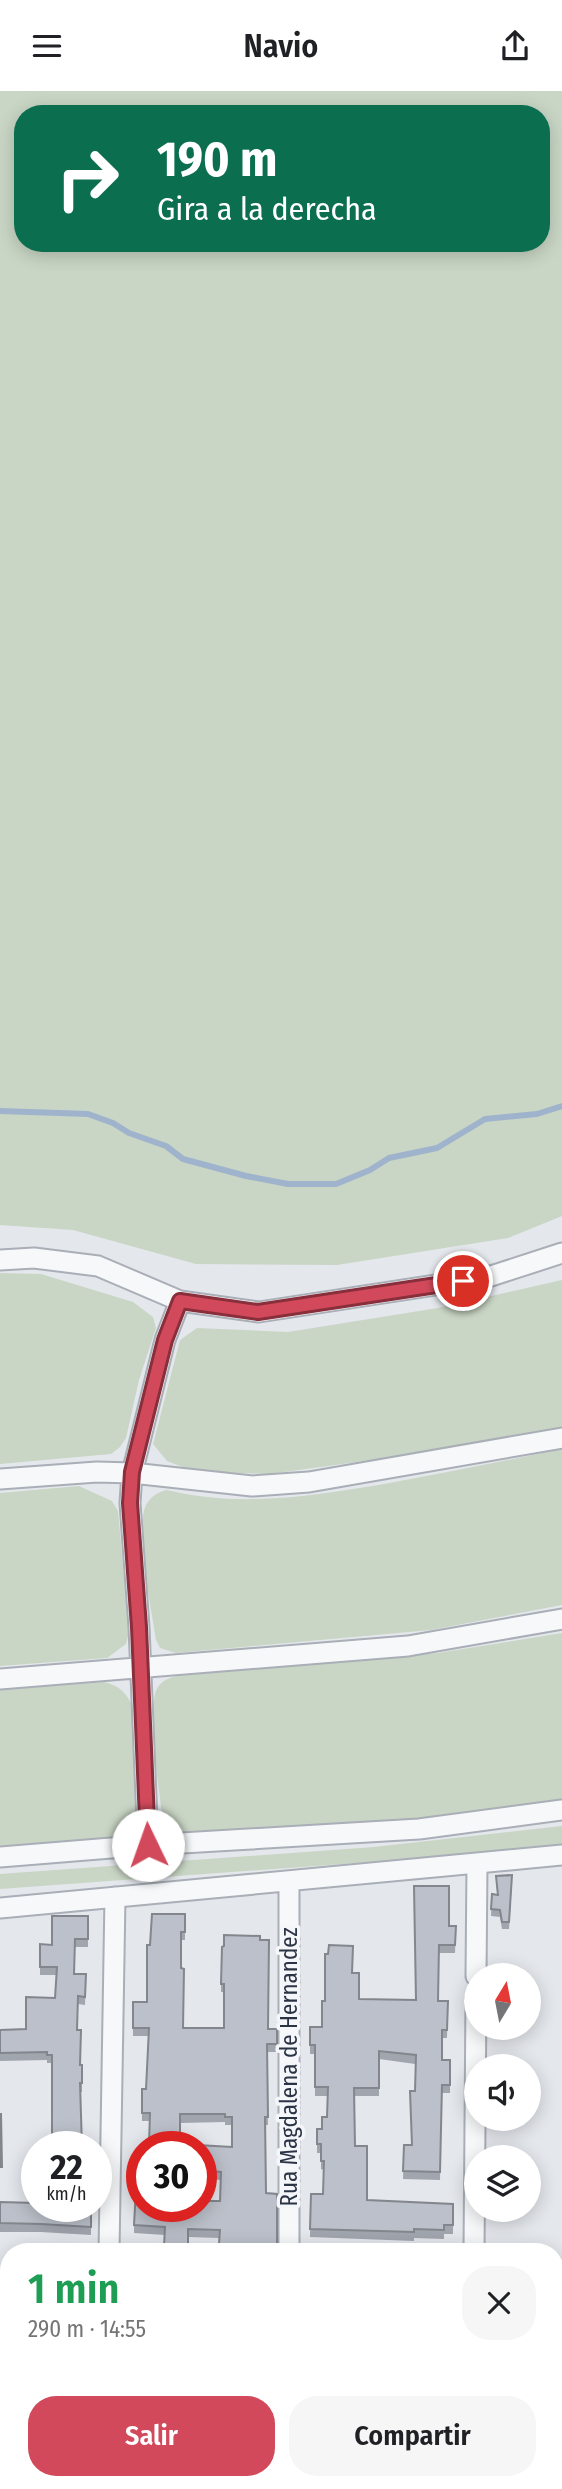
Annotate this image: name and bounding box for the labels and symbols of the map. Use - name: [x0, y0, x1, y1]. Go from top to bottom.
- pin: [433, 1251, 493, 1311]
- position arrow: [111, 1808, 185, 1882]
- street label: Rua Magdalena de Hernandez: [275, 1927, 303, 2207]
- north arrow: [464, 1963, 541, 2041]
- speed limit sign: 30: [126, 2131, 217, 2222]

